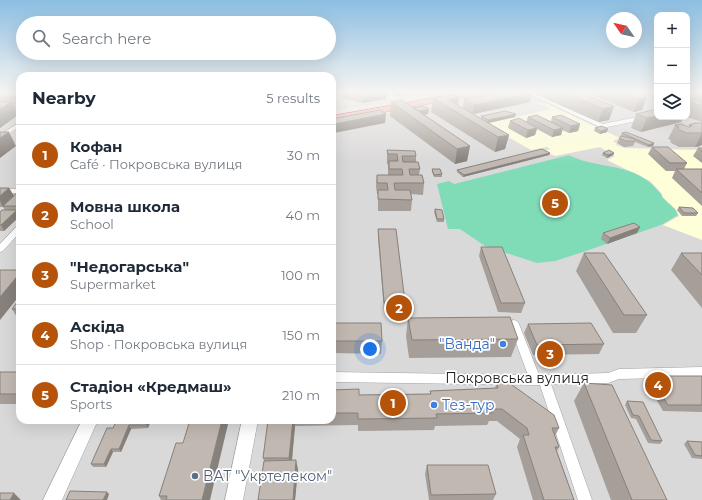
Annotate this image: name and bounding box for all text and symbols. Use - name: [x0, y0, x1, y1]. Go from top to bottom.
- north arrow: [606, 12, 642, 48]
- map controls: [654, 12, 690, 120]
- button: +: [654, 12, 690, 48]
- search box: [16, 16, 336, 60]
- icon: search: [30, 27, 52, 49]
- text: Search here: [62, 29, 151, 48]
- button: −: [654, 48, 690, 84]
- button: layers: [654, 84, 690, 120]
- text: Nearby: [32, 88, 96, 108]
- text: 5 results: [266, 90, 320, 106]
- text: Кофан: [70, 137, 122, 156]
- text: 1: [42, 147, 48, 163]
- text: 30 m: [287, 147, 320, 163]
- text: Café · Покровська вулиця: [70, 156, 243, 172]
- pin: 5: [542, 188, 568, 218]
- text: Мовна школа: [70, 197, 180, 216]
- text: 2: [41, 207, 49, 223]
- text: 40 m: [286, 207, 320, 223]
- text: School: [70, 216, 114, 232]
- text: "Недогарська": [70, 257, 189, 276]
- text: 3: [41, 267, 49, 283]
- text: 100 m: [281, 267, 320, 283]
- text: Supermarket: [70, 276, 156, 292]
- pin: 2: [386, 293, 412, 323]
- text: Аскіда: [70, 317, 125, 336]
- text: 4: [41, 327, 49, 343]
- text: 150 m: [282, 327, 320, 343]
- place label: "Ванда": [439, 335, 495, 353]
- text: Shop · Покровська вулиця: [70, 336, 247, 352]
- your location: [360, 339, 380, 359]
- marker: "Ванда": [498, 339, 508, 349]
- pin: 3: [537, 339, 563, 369]
- street label: Покровська вулиця: [445, 369, 589, 387]
- pin: 4: [645, 370, 671, 400]
- text: Стадіон «Кредмаш»: [70, 377, 232, 396]
- text: 5: [41, 387, 49, 403]
- text: 210 m: [282, 387, 320, 403]
- pin: 1: [380, 388, 406, 418]
- text: Sports: [70, 396, 112, 412]
- place label: Тез-тур: [442, 396, 495, 414]
- marker: Тез-тур: [429, 400, 439, 410]
- place label: ВАТ "Укртелеком": [203, 467, 332, 485]
- marker: ВАТ "Укртелеком": [190, 471, 200, 481]

